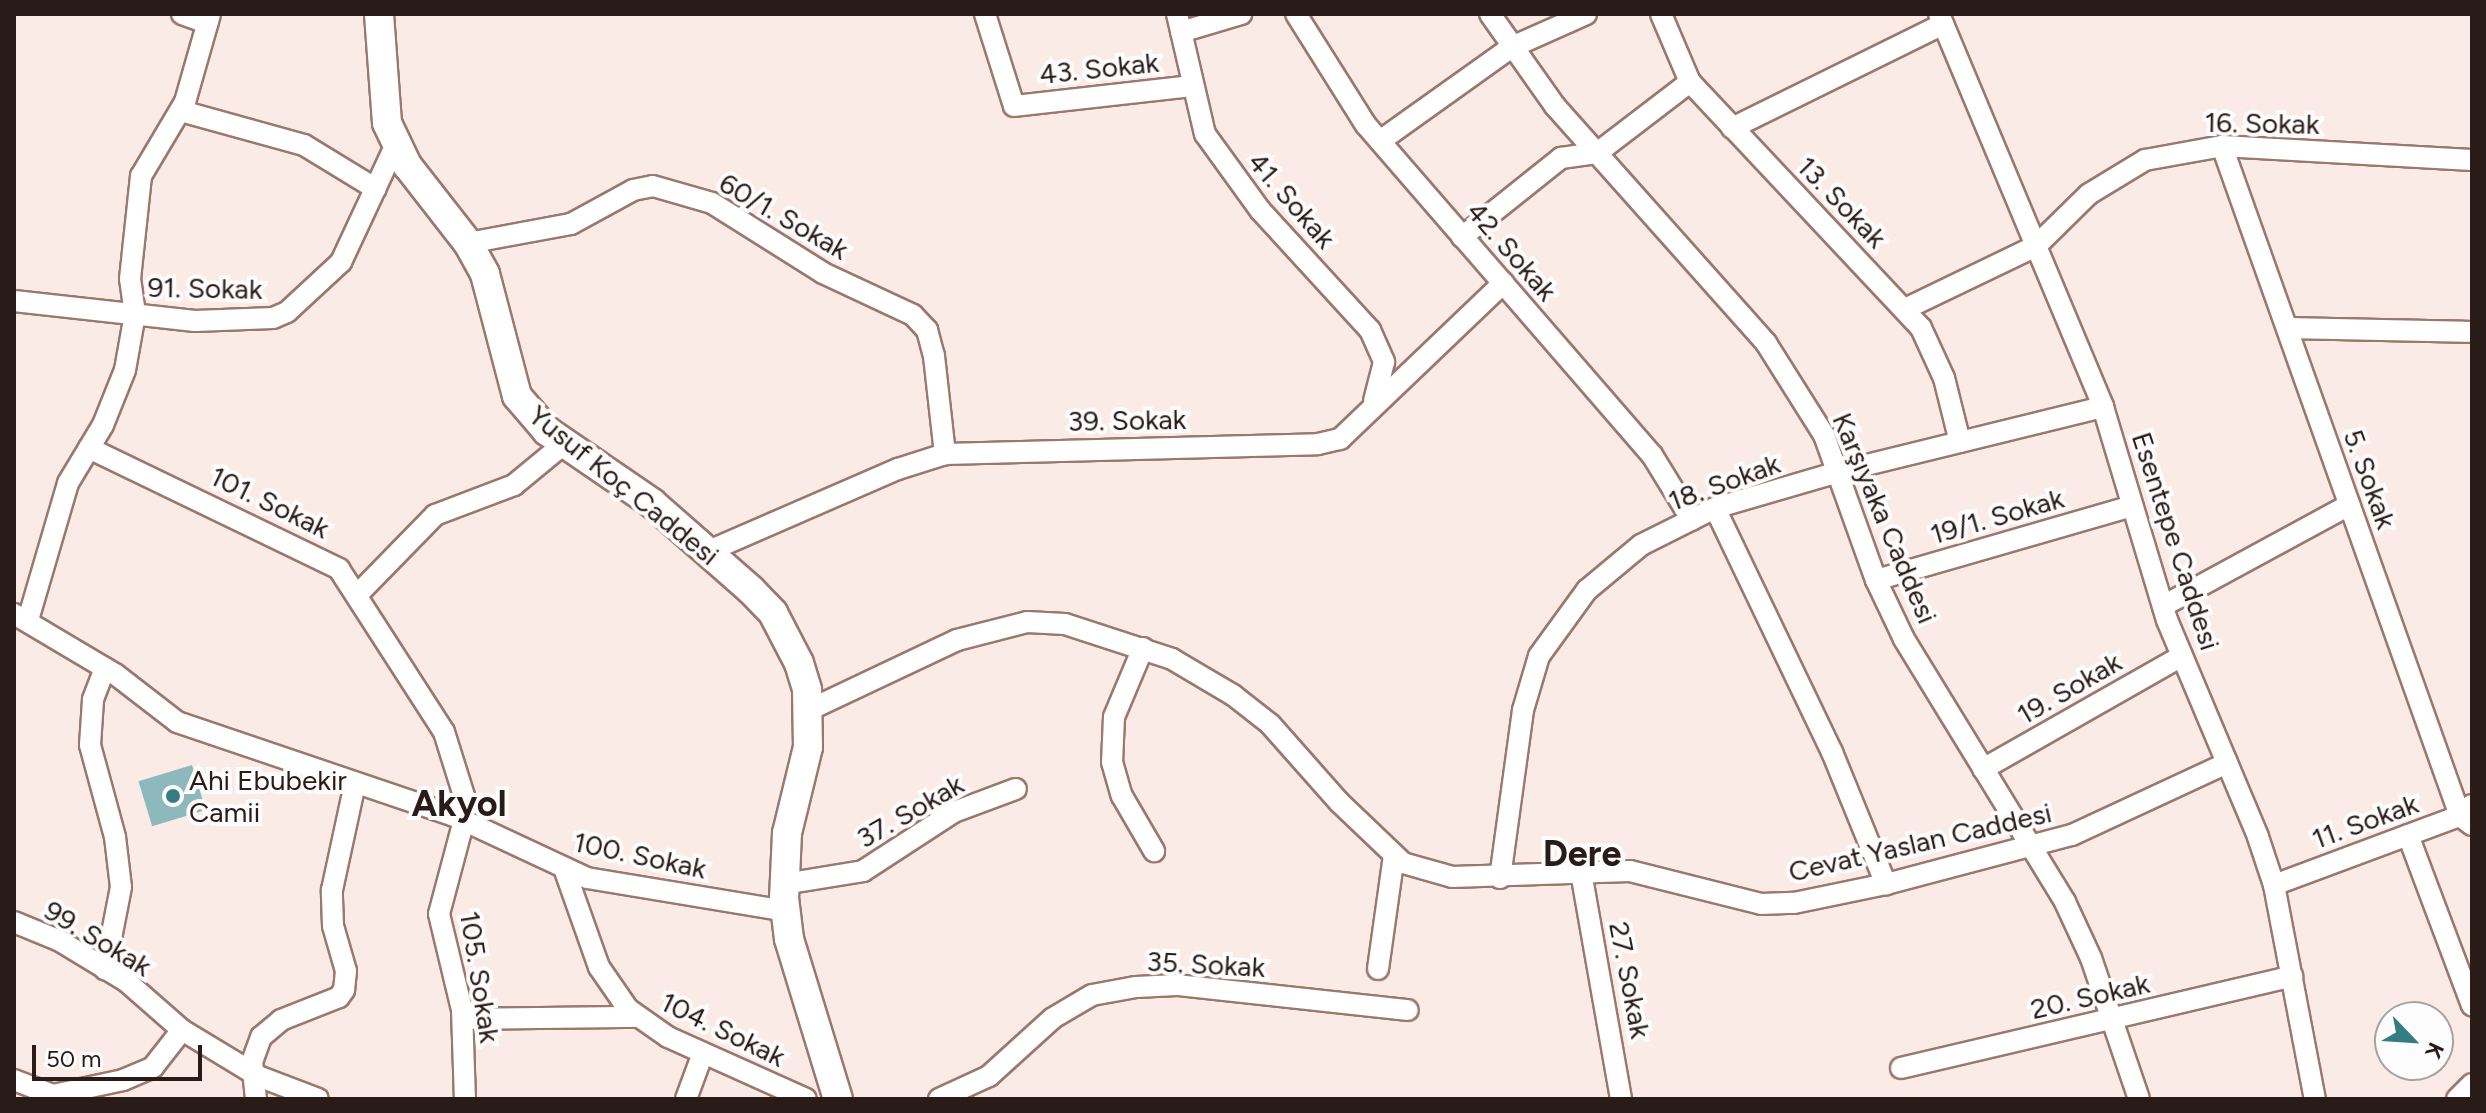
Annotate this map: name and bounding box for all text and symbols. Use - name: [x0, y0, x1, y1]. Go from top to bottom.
- street label: 43. Sokak: [1038, 45, 1160, 91]
- street label: 16. Sokak: [2204, 105, 2320, 141]
- street label: 41. Sokak: [1241, 145, 1343, 255]
- street label: 13. Sokak: [1790, 149, 1894, 255]
- street label: 60/1. Sokak: [713, 166, 855, 266]
- street label: 42. Sokak: [1460, 195, 1564, 307]
- street label: 91. Sokak: [147, 270, 263, 306]
- street label: Yusuf Koç Caddesi: [522, 398, 726, 572]
- street label: 39. Sokak: [1068, 402, 1186, 438]
- street label: Karşıyaka Caddesi: [1825, 408, 1945, 628]
- street label: 5. Sokak: [2337, 425, 2403, 533]
- street label: Esentepe Caddesi: [2125, 428, 2227, 654]
- street label: 18. Sokak: [1664, 446, 1784, 518]
- street label: 101. Sokak: [205, 459, 335, 545]
- street label: 19/1. Sokak: [1926, 481, 2068, 551]
- street label: 19. Sokak: [2011, 645, 2127, 731]
- place label: Ahi Ebubekir Camii: [189, 763, 347, 829]
- street label: 37. Sokak: [851, 767, 969, 855]
- district label: Akyol: [411, 782, 507, 826]
- street label: 11. Sokak: [2307, 786, 2423, 856]
- marker: Ahi Ebubekir Camii: [164, 787, 182, 805]
- street label: Cevat Yaslan Caddesi: [1785, 795, 2055, 889]
- street label: 100. Sokak: [571, 825, 709, 885]
- district label: Dere: [1543, 832, 1621, 876]
- street label: 99. Sokak: [38, 893, 158, 983]
- street label: 105. Sokak: [453, 909, 507, 1045]
- street label: 27. Sokak: [1602, 919, 1658, 1041]
- street label: 35. Sokak: [1146, 944, 1266, 984]
- street label: 20. Sokak: [2027, 966, 2153, 1026]
- street label: 104. Sokak: [655, 984, 791, 1074]
- north arrow: [2374, 1001, 2454, 1081]
- scale bar: [36, 1029, 206, 1079]
- text: K: [2419, 1038, 2450, 1063]
- text: 50 m: [46, 1044, 102, 1073]

